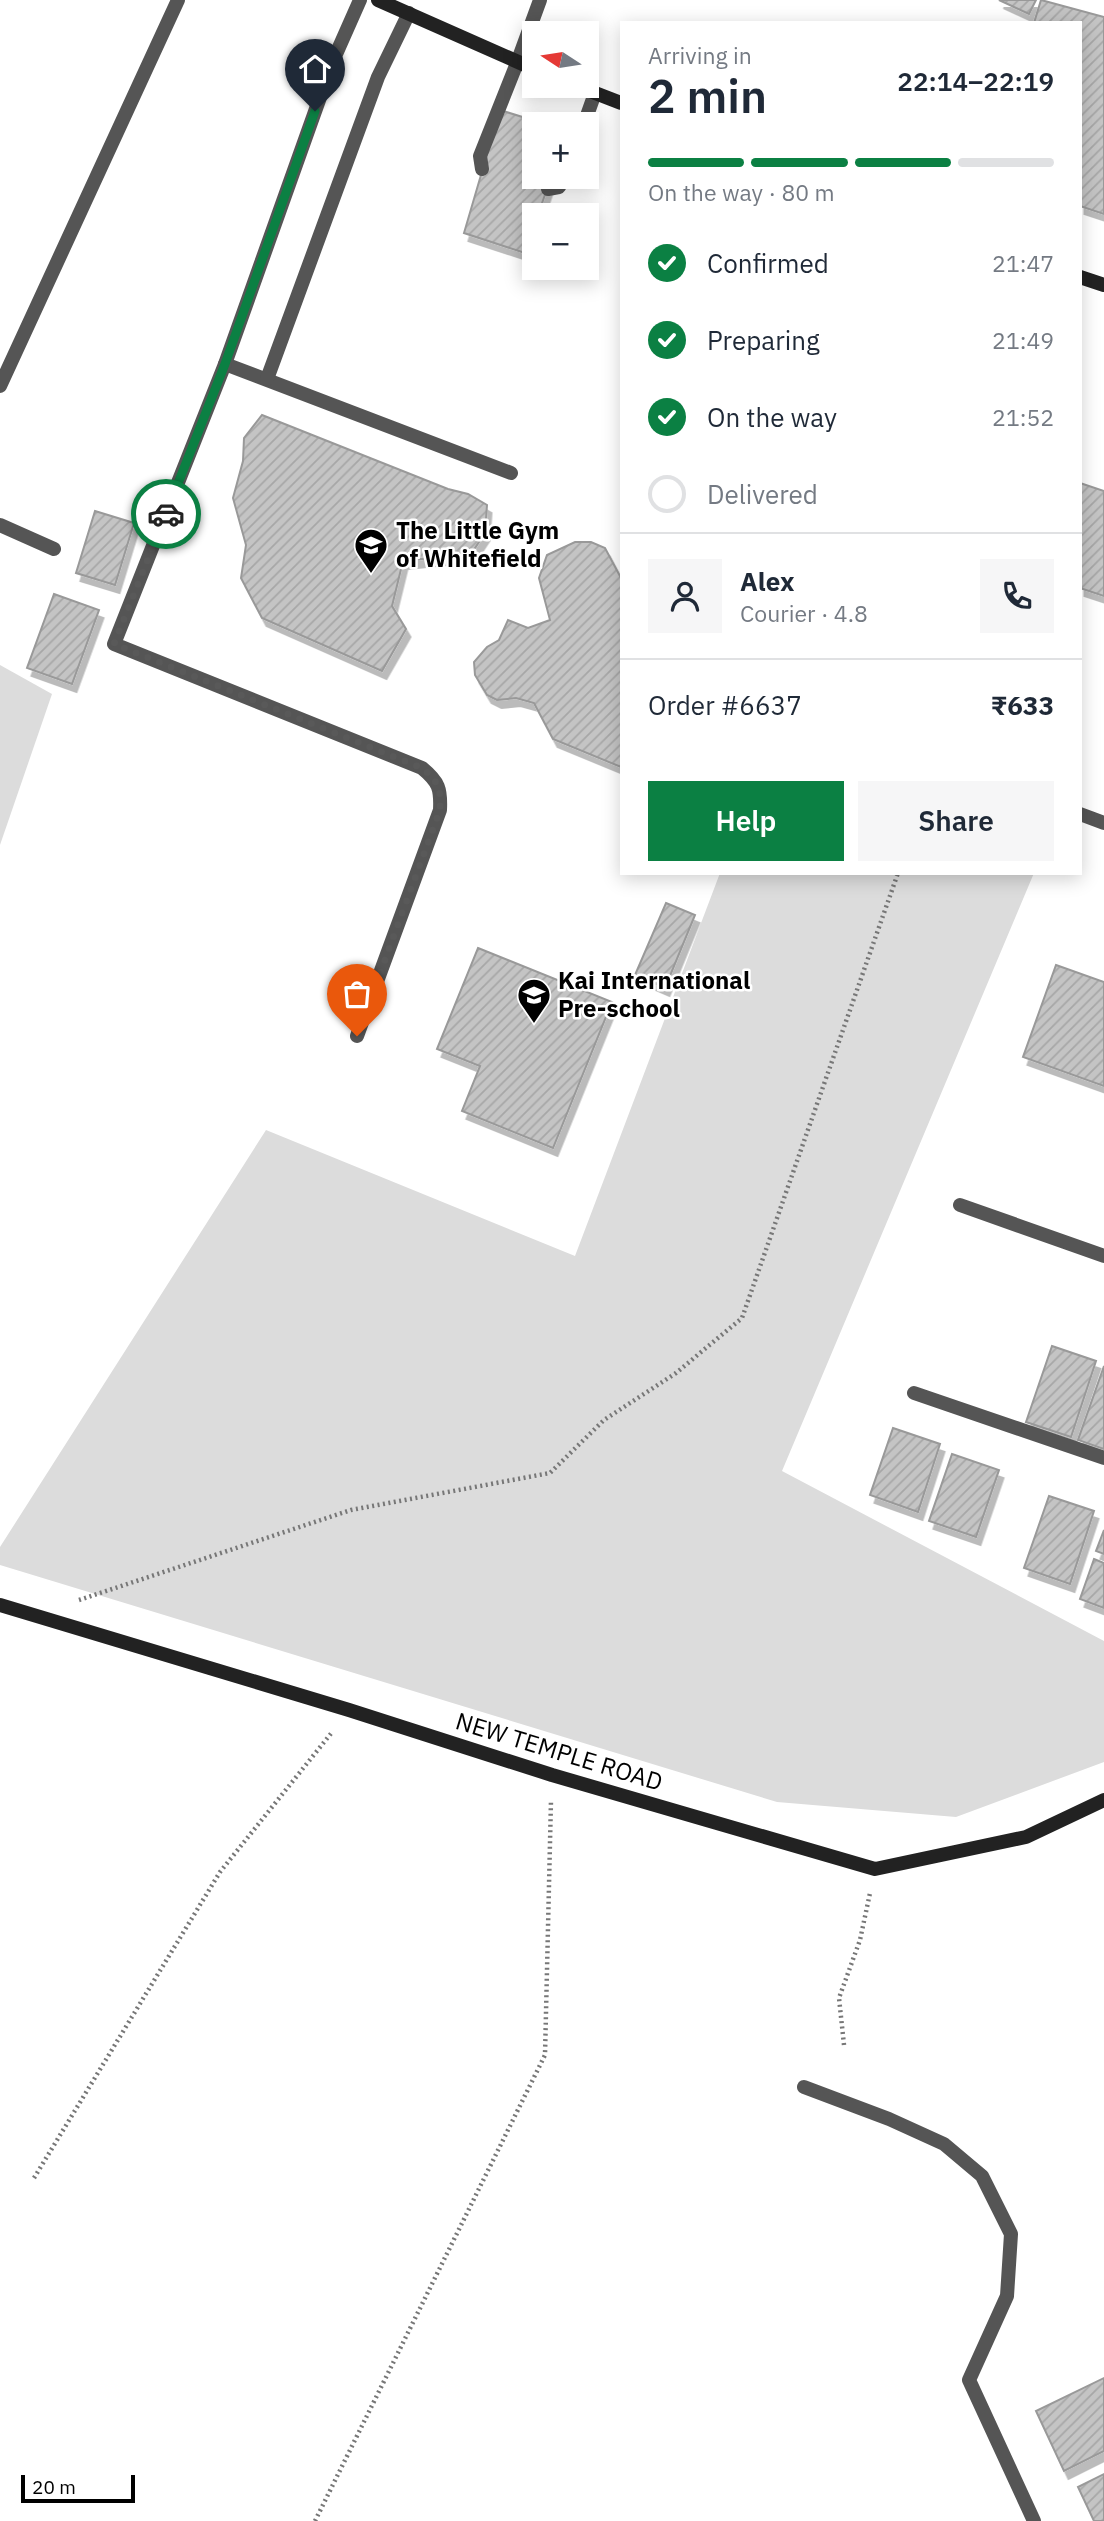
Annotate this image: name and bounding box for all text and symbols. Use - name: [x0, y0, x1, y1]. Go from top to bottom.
- north arrow: [522, 21, 598, 98]
- map controls: [522, 21, 599, 280]
- pin: [285, 39, 345, 111]
- text: Arriving in: [648, 40, 752, 70]
- icon: home: [296, 50, 334, 88]
- text: 22:14–22:19: [897, 64, 1054, 98]
- text: 2 min: [648, 66, 767, 126]
- button: +: [522, 112, 599, 189]
- text: On the way · 80 m: [648, 177, 835, 207]
- button: −: [522, 203, 599, 280]
- icon: check: [648, 244, 686, 282]
- text: Confirmed: [707, 246, 829, 280]
- text: 21:47: [992, 248, 1054, 278]
- icon: check: [648, 321, 686, 359]
- text: Preparing: [707, 323, 820, 357]
- text: 21:49: [992, 325, 1054, 355]
- icon: check: [648, 398, 686, 436]
- text: On the way: [707, 400, 837, 434]
- text: 21:52: [992, 402, 1054, 432]
- text: Delivered: [707, 477, 818, 511]
- courier: [131, 479, 201, 549]
- icon: car: [147, 495, 185, 533]
- place label: The Little Gym of Whitefield: [396, 514, 559, 574]
- school or university icon: The Little Gym of Whitefield: [352, 526, 390, 575]
- button: person: [648, 559, 722, 633]
- button: phone: [980, 559, 1054, 633]
- text: Alex: [740, 564, 794, 598]
- text: Courier · 4.8: [740, 598, 868, 628]
- text: Order #6637: [648, 688, 802, 722]
- text: ₹633: [991, 688, 1054, 722]
- button: Help: [648, 781, 844, 861]
- button: Share: [858, 781, 1054, 861]
- pin: [327, 964, 387, 1036]
- place label: Kai International Pre-school: [558, 964, 750, 1024]
- icon: bag: [338, 975, 376, 1013]
- school or university icon: Kai International Pre-school: [515, 976, 553, 1025]
- street label: NEW TEMPLE ROAD: [452, 1704, 667, 1798]
- scale bar: [21, 2472, 135, 2504]
- text: 20 m: [32, 2475, 76, 2499]

